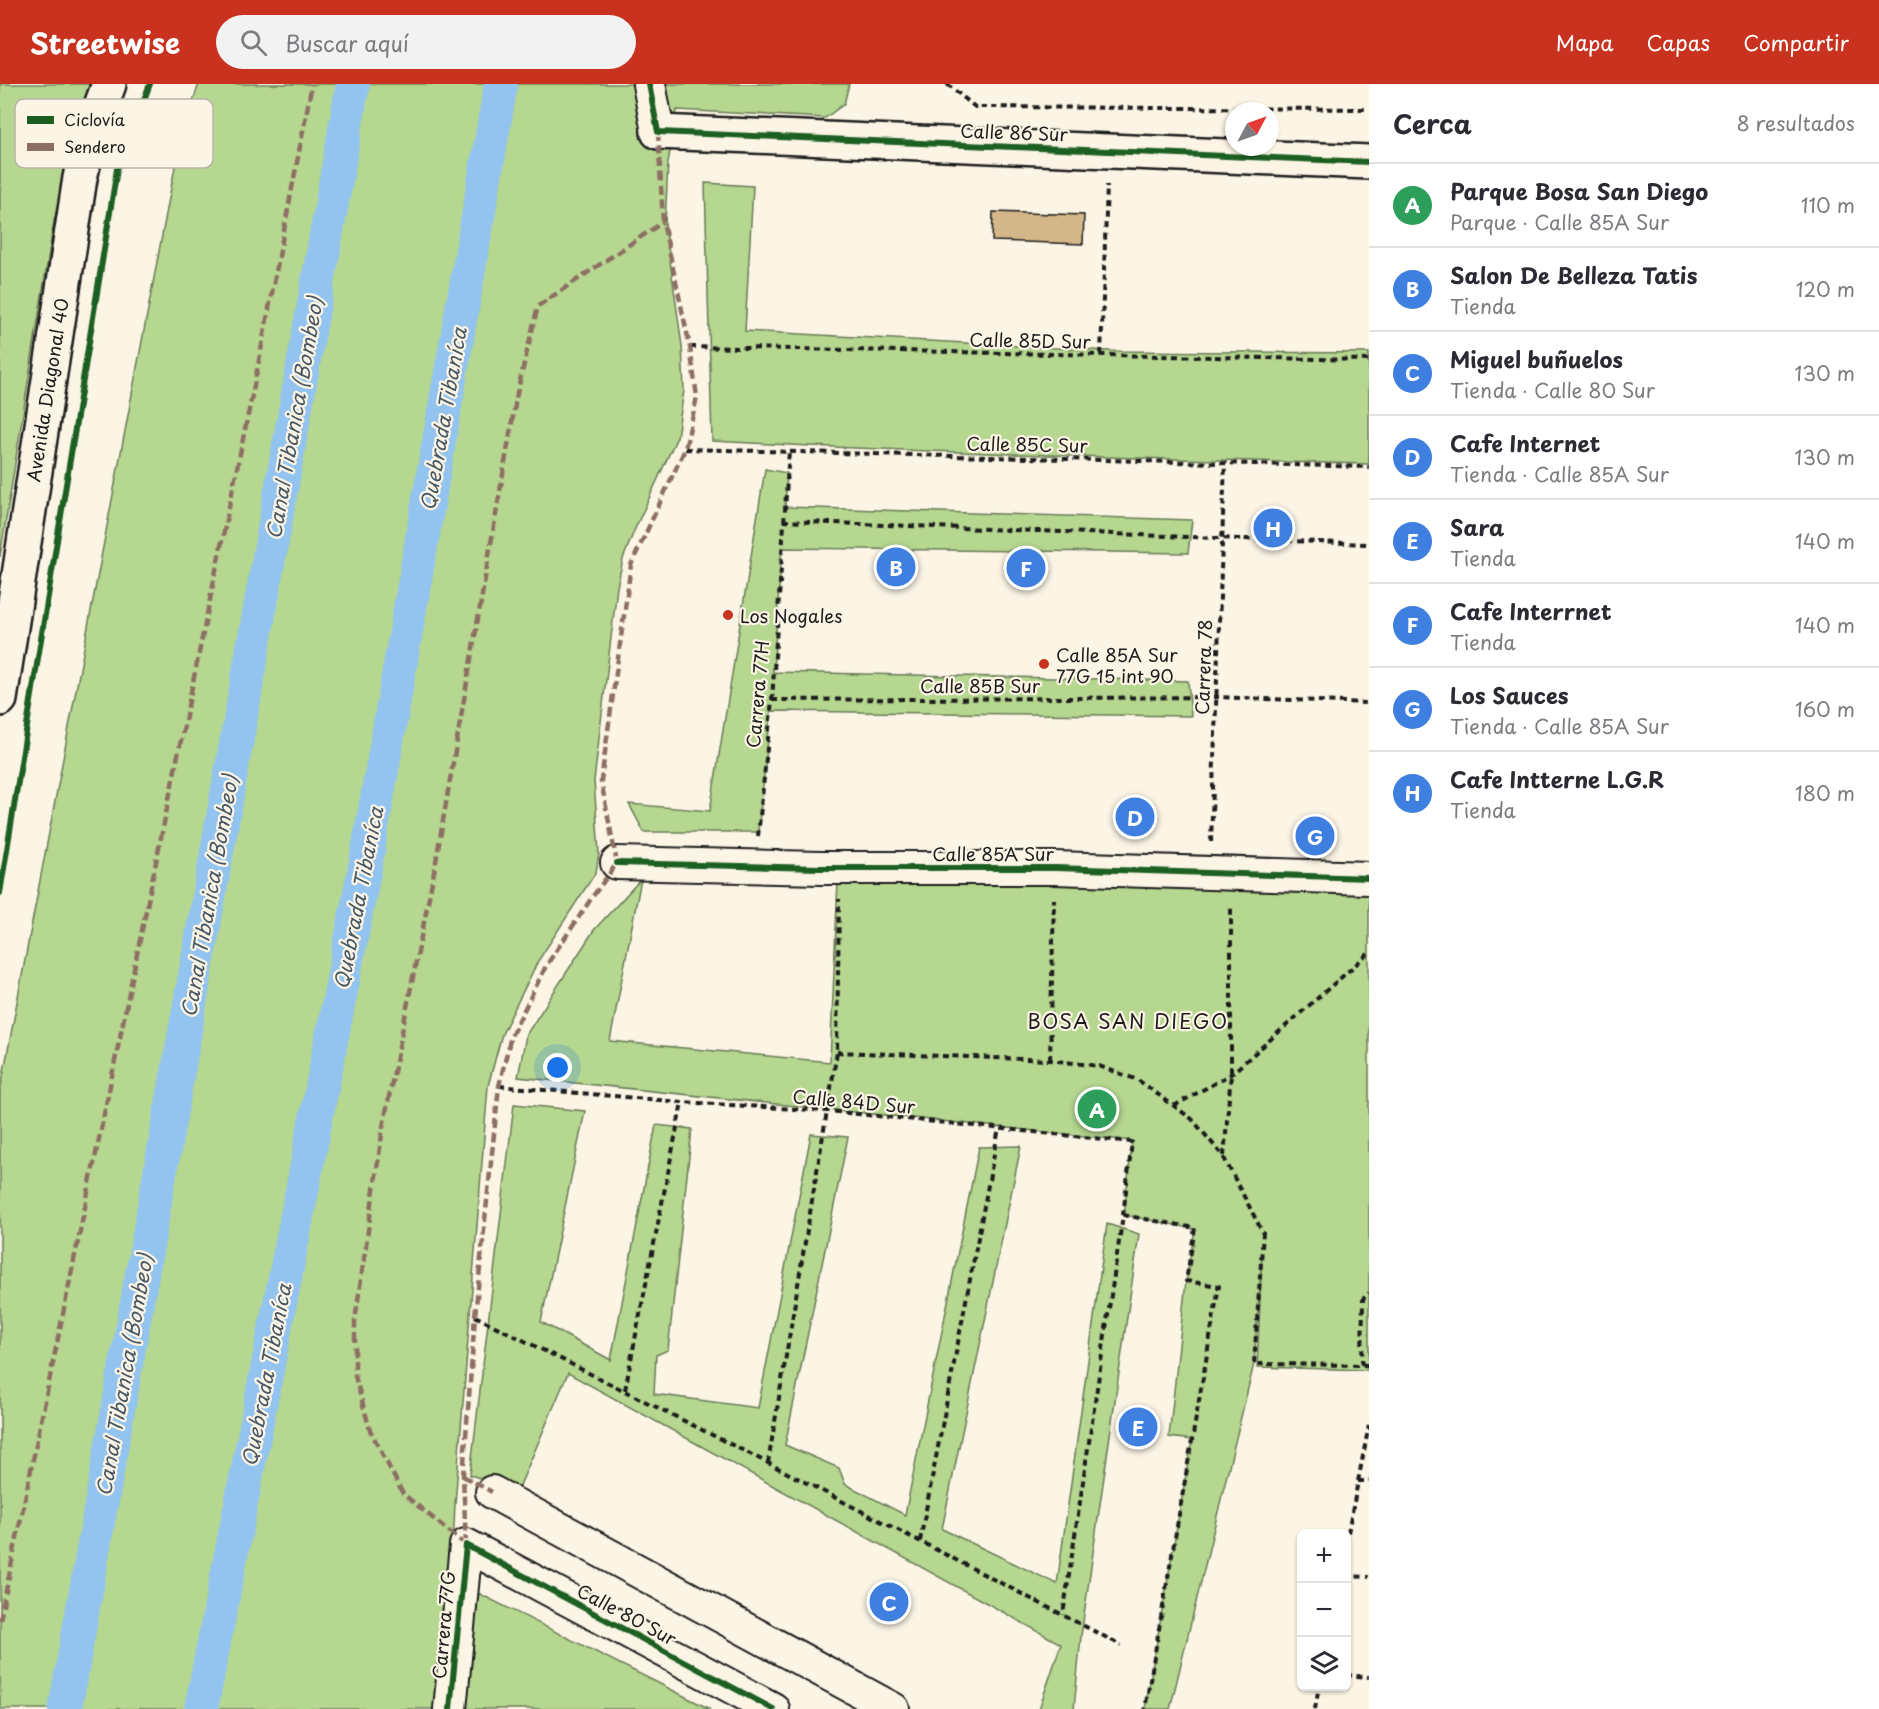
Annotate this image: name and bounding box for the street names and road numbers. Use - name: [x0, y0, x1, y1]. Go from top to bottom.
- street label: Calle 86 Sur: [960, 117, 1069, 147]
- street label: Avenida Diagonal 40: [19, 296, 75, 484]
- street label: Calle 85D Sur: [969, 325, 1091, 355]
- street label: Calle 85C Sur: [966, 429, 1089, 459]
- street label: Carrera 78: [1188, 619, 1218, 715]
- street label: Carrera 77H: [739, 639, 775, 749]
- street label: Calle 85B Sur: [920, 672, 1041, 699]
- street label: Calle 85A Sur: [932, 840, 1054, 867]
- street label: Calle 84D Sur: [791, 1082, 917, 1120]
- street label: Carrera 77G: [425, 1570, 461, 1680]
- street label: Calle 80 Sur: [572, 1576, 682, 1652]

